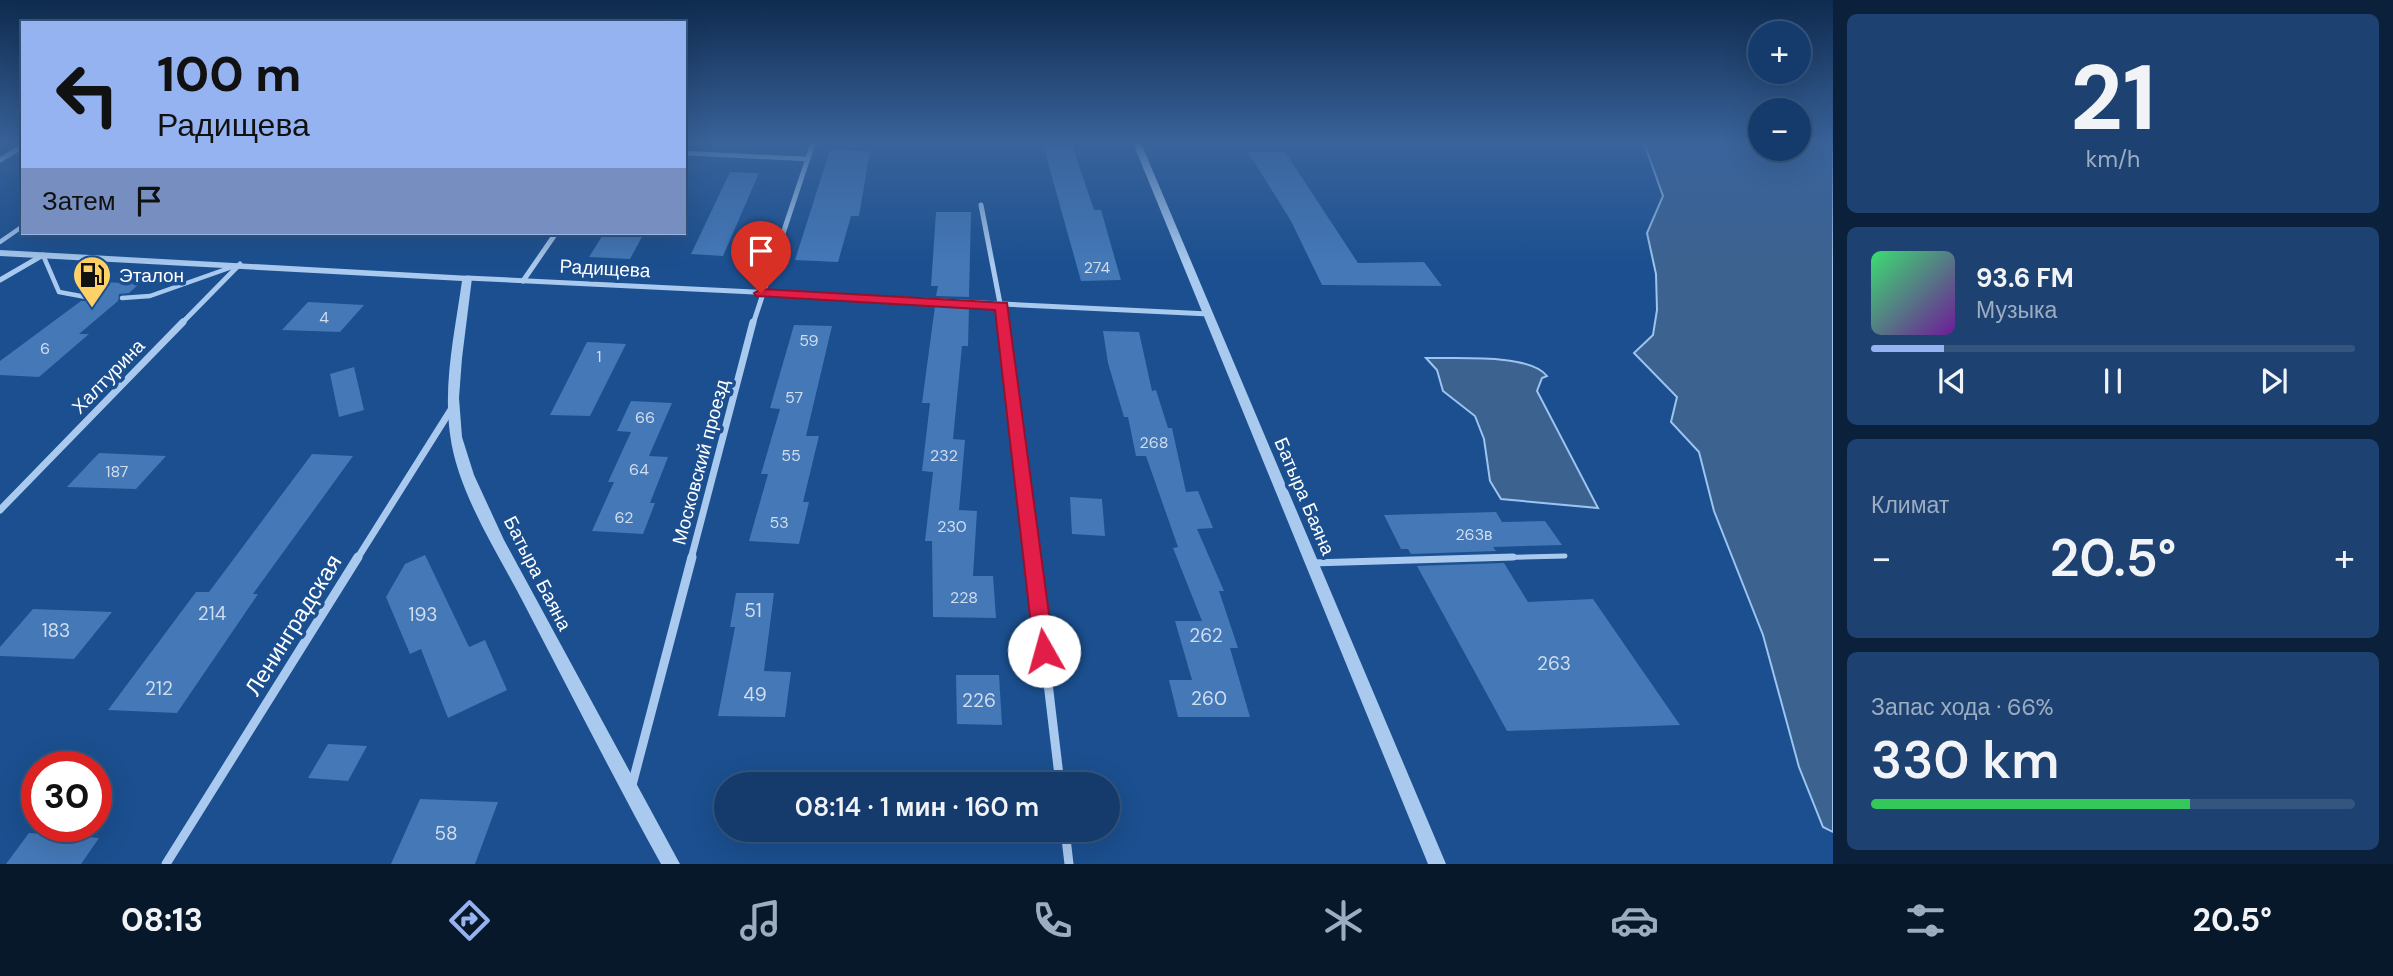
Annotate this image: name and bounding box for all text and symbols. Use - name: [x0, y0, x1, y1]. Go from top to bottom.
- map controls: [1748, 21, 1811, 161]
- button: +: [1748, 21, 1811, 84]
- text: 21: [2070, 39, 2156, 157]
- text: 100 m: [157, 42, 301, 106]
- icon: left: [42, 49, 133, 140]
- button: −: [1748, 98, 1811, 161]
- text: Радищева: [157, 104, 310, 146]
- text: km/h: [2086, 144, 2140, 174]
- icon: arrive: [130, 182, 168, 220]
- text: Затем: [42, 184, 116, 218]
- pin: [731, 221, 791, 293]
- icon: arrive: [742, 232, 780, 270]
- fuel station icon: Эталон: [71, 254, 113, 309]
- street label: Радищева: [559, 254, 651, 283]
- house number: 274: [1084, 257, 1110, 278]
- text: 93.6 FM: [1976, 261, 2074, 295]
- place label: Эталон: [119, 263, 184, 288]
- text: Музыка: [1976, 295, 2057, 325]
- house number: 4: [319, 307, 329, 328]
- house number: 59: [799, 330, 819, 351]
- street label: Халтурина: [66, 333, 151, 419]
- house number: 6: [40, 338, 50, 359]
- house number: 1: [597, 346, 602, 367]
- icon: previous: [1933, 362, 1971, 400]
- icon: pause: [2094, 362, 2132, 400]
- icon: next: [2255, 362, 2293, 400]
- street label: Московский проезд: [666, 377, 735, 548]
- house number: 57: [785, 387, 803, 408]
- house number: 66: [635, 407, 655, 428]
- house number: 268: [1140, 432, 1169, 453]
- street label: Батыра Баяна: [1269, 434, 1341, 559]
- house number: 55: [781, 445, 801, 466]
- house number: 232: [930, 445, 958, 466]
- house number: 64: [629, 459, 649, 480]
- house number: 187: [106, 461, 128, 482]
- text: Климат: [1871, 490, 1949, 520]
- house number: 62: [615, 507, 633, 528]
- street label: Батыра Баяна: [498, 512, 577, 635]
- house number: 53: [769, 512, 789, 533]
- house number: 230: [937, 516, 967, 537]
- house number: 263в: [1455, 524, 1493, 545]
- text: 20.5°: [2050, 524, 2176, 592]
- text: −: [1871, 533, 1892, 583]
- text: +: [2334, 533, 2355, 583]
- street label: Ленинградская: [238, 549, 348, 701]
- house number: 228: [950, 587, 978, 608]
- house number: 51: [744, 598, 762, 623]
- house number: 214: [198, 601, 226, 626]
- house number: 193: [409, 602, 437, 627]
- position arrow: [1007, 614, 1081, 688]
- house number: 183: [42, 618, 70, 643]
- house number: 262: [1189, 623, 1223, 648]
- house number: 263: [1537, 651, 1571, 676]
- house number: 212: [145, 676, 173, 701]
- house number: 49: [743, 682, 767, 707]
- house number: 260: [1191, 686, 1227, 711]
- house number: 226: [962, 688, 996, 713]
- text: Запас хода · 66%: [1871, 692, 2054, 722]
- text: 330 km: [1871, 726, 2059, 794]
- speed limit sign: 30: [21, 751, 112, 842]
- text: 08:14 · 1 мин · 160 m: [795, 790, 1039, 824]
- house number: 58: [434, 821, 458, 846]
- icon: directions: [445, 896, 494, 945]
- icon: music: [736, 896, 785, 945]
- icon: phone: [1028, 896, 1077, 945]
- icon: climate: [1319, 896, 1368, 945]
- icon: car: [1610, 896, 1659, 945]
- icon: filters: [1901, 896, 1950, 945]
- text: 08:13: [121, 899, 203, 941]
- text: 20.5°: [2193, 899, 2272, 941]

